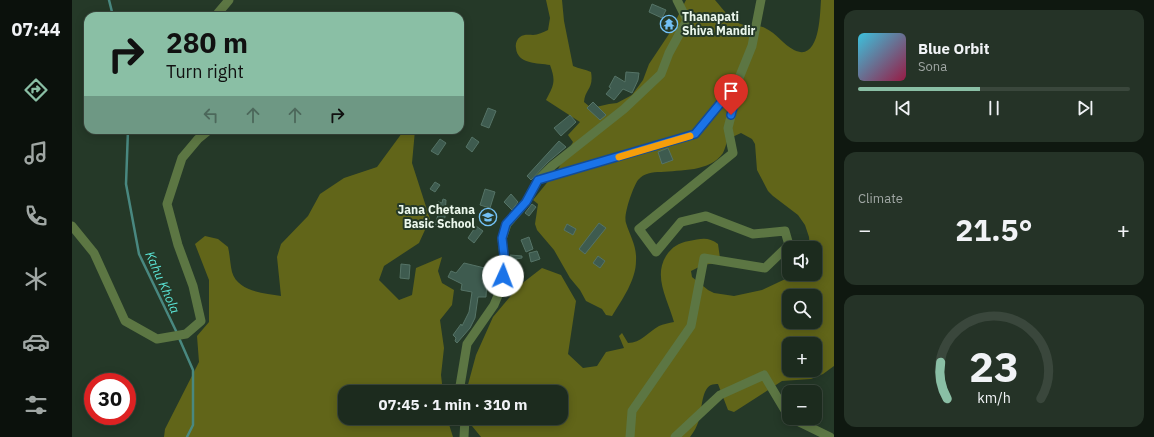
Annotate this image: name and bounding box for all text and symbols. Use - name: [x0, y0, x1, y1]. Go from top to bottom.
- place label: Thanapati Shiva Mandir: [682, 9, 756, 38]
- temple icon: Thanapati Shiva Mandir: [659, 14, 679, 34]
- text: 07:44: [11, 18, 61, 41]
- text: 280 m: [166, 24, 248, 61]
- icon: right: [100, 28, 152, 80]
- text: Blue Orbit: [918, 39, 989, 58]
- text: Sona: [918, 58, 947, 75]
- text: Turn right: [166, 60, 244, 83]
- pin: [714, 74, 748, 115]
- icon: directions: [22, 76, 50, 104]
- icon: arrive: [720, 80, 742, 102]
- icon: previous: [892, 97, 914, 119]
- icon: pause: [983, 97, 1005, 119]
- icon: next: [1074, 97, 1096, 119]
- icon: left: [200, 104, 222, 126]
- icon: ahead: [242, 104, 264, 126]
- icon: ahead: [284, 104, 306, 126]
- icon: right: [326, 104, 348, 126]
- icon: music: [22, 139, 50, 167]
- text: Climate: [858, 190, 903, 207]
- icon: phone: [22, 202, 50, 230]
- place label: Jana Chetana Basic School: [398, 202, 475, 231]
- school or university icon: Jana Chetana Basic School: [478, 207, 498, 227]
- text: 21.5°: [955, 210, 1033, 249]
- text: −: [858, 215, 871, 244]
- text: +: [1117, 215, 1130, 244]
- map controls: [782, 241, 822, 425]
- button: sound: [782, 241, 822, 281]
- water label: Kahu Khola: [141, 248, 184, 316]
- position arrow: [482, 255, 524, 297]
- icon: climate: [22, 265, 50, 293]
- button: search: [782, 289, 822, 329]
- icon: car: [22, 328, 50, 356]
- button: +: [782, 337, 822, 377]
- text: 23: [969, 339, 1019, 393]
- speed limit sign: 30: [84, 373, 136, 425]
- button: −: [782, 385, 822, 425]
- text: km/h: [977, 387, 1011, 406]
- icon: filters: [22, 391, 50, 419]
- text: 07:45 · 1 min · 310 m: [379, 395, 527, 414]

